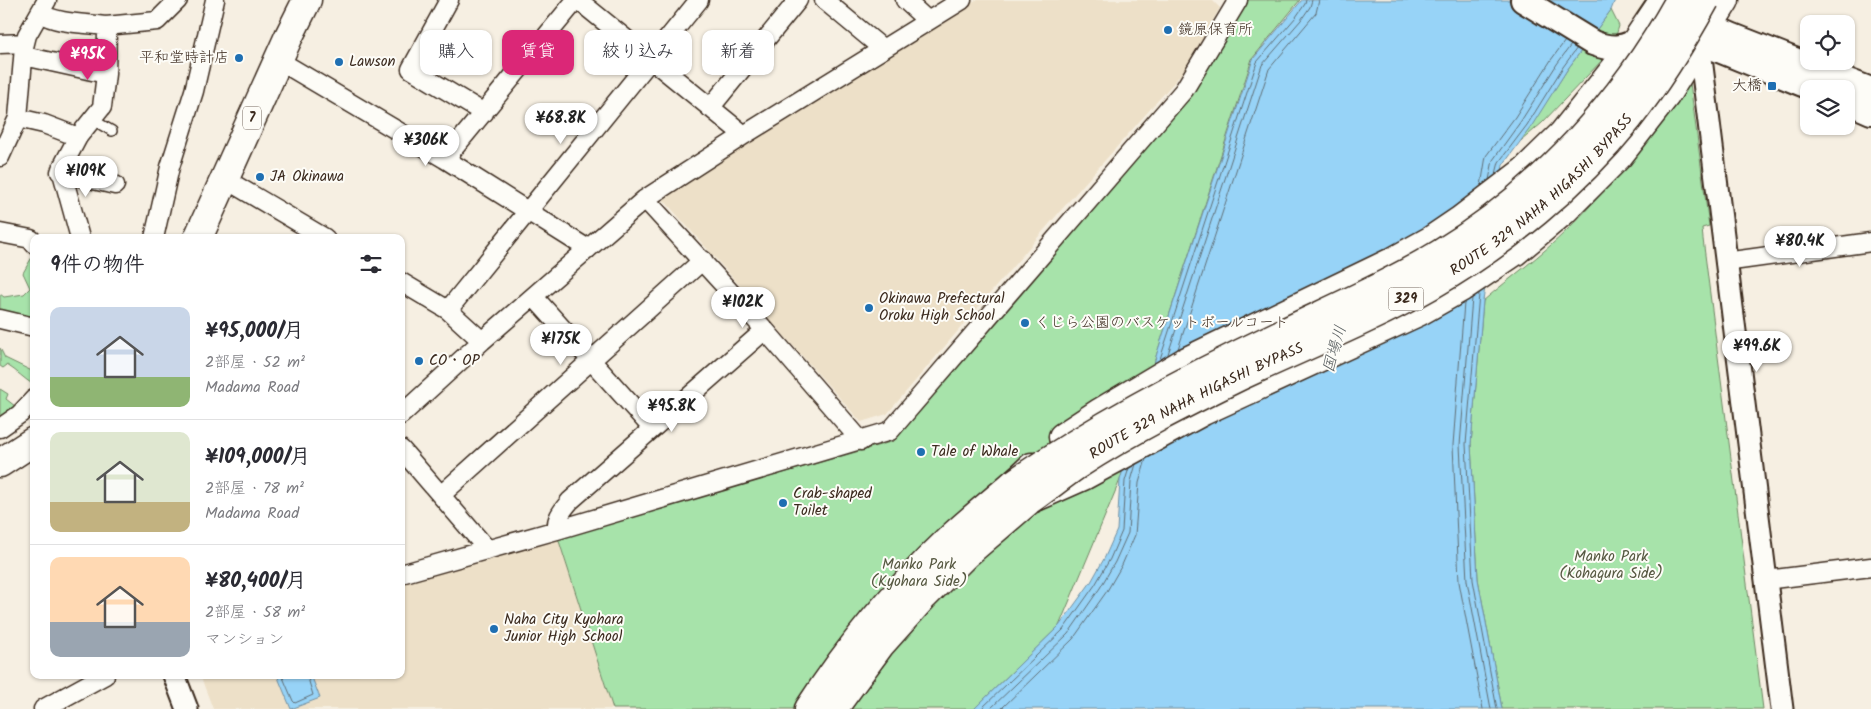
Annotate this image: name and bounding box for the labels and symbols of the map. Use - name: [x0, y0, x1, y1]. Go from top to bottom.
- place label: 鏡原保育所: [1178, 18, 1253, 42]
- marker: 鏡原保育所: [1162, 24, 1174, 36]
- pin: ¥95K: [58, 38, 118, 81]
- place label: 平和堂時計店: [139, 46, 229, 70]
- place label: Lawson: [349, 50, 396, 74]
- marker: 平和堂時計店: [233, 52, 245, 64]
- marker: Lawson: [333, 56, 345, 68]
- place label: 大橋: [1732, 74, 1762, 98]
- marker: 大橋: [1766, 80, 1778, 92]
- pin: ¥68.8K: [520, 102, 602, 145]
- road number: 7: [243, 106, 261, 130]
- street label: ROUTE 329 NAHA HIGASHI BYPASS: [1445, 109, 1639, 283]
- pin: ¥306K: [391, 124, 461, 167]
- pin: ¥109K: [51, 156, 121, 198]
- place label: JA Okinawa: [270, 165, 344, 189]
- marker: JA Okinawa: [254, 171, 266, 183]
- pin: ¥80.4K: [1759, 226, 1841, 268]
- pin: ¥102K: [708, 286, 778, 329]
- place label: Okinawa Prefectural Oroku High School: [879, 287, 1005, 328]
- road number: 329: [1388, 288, 1424, 310]
- marker: Okinawa Prefectural Oroku High School: [863, 302, 875, 314]
- place label: くじら公園のバスケットボールコート: [1035, 311, 1289, 335]
- marker: くじら公園のバスケットボールコート: [1019, 317, 1031, 329]
- water label: 国場川: [1316, 322, 1354, 376]
- pin: ¥175K: [526, 324, 596, 366]
- pin: ¥99.6K: [1716, 330, 1798, 373]
- street label: ROUTE 329 NAHA HIGASHI BYPASS: [1085, 337, 1308, 466]
- place label: CO・OP: [429, 349, 480, 373]
- marker: CO・OP: [413, 355, 425, 367]
- pin: ¥95.8K: [631, 390, 713, 433]
- place label: Tale of Whale: [931, 440, 1018, 464]
- marker: Tale of Whale: [915, 446, 927, 458]
- place label: Crab-shaped Toilet: [793, 482, 872, 523]
- marker: Crab-shaped Toilet: [777, 497, 789, 509]
- park label: Manko Park (Kohagura Side): [1559, 545, 1663, 586]
- park label: Manko Park (Kyohara Side): [871, 553, 967, 594]
- place label: Naha City Kyohara Junior High School: [504, 608, 623, 649]
- marker: Naha City Kyohara Junior High School: [488, 623, 500, 635]

